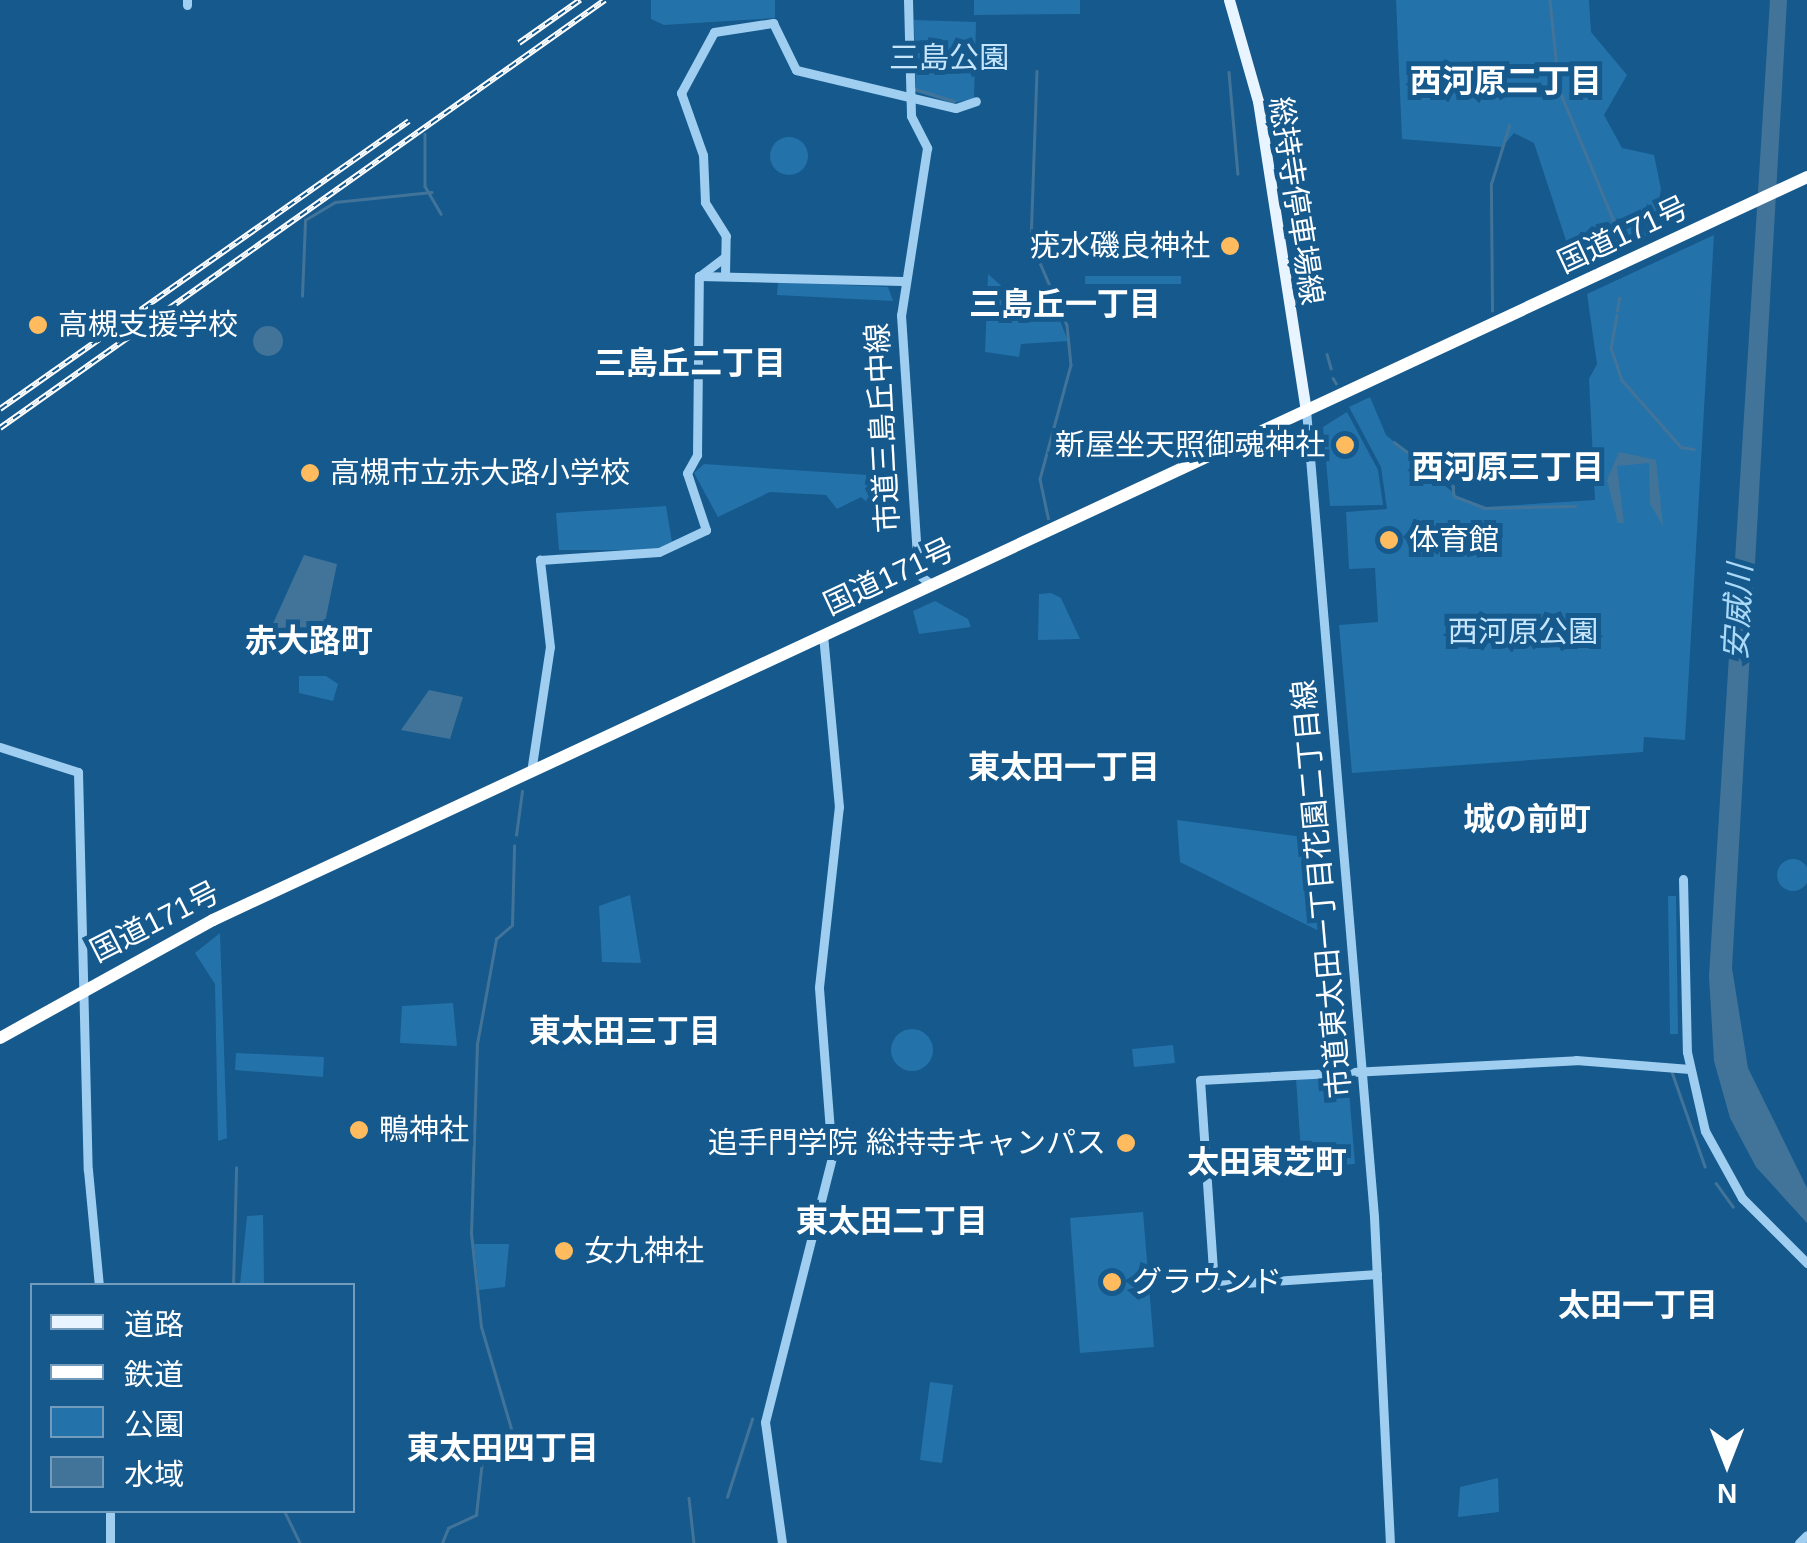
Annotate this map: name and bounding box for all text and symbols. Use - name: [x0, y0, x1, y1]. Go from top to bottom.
- park label: 三島公園: [889, 40, 1009, 76]
- district label: 西河原二丁目: [1410, 62, 1602, 100]
- street label: 総持寺停車場線: [1262, 94, 1330, 308]
- street label: 国道171号: [1552, 189, 1694, 281]
- place label: 疣水磯良神社: [1030, 228, 1210, 264]
- marker: 疣水磯良神社: [1219, 235, 1241, 257]
- district label: 三島丘一丁目: [969, 285, 1161, 323]
- place label: 高槻支援学校: [58, 307, 238, 343]
- marker: 高槻支援学校: [27, 314, 49, 336]
- street label: 市道三島丘中線: [860, 322, 906, 534]
- district label: 三島丘二丁目: [594, 344, 786, 382]
- place label: 新屋坐天照御魂神社: [1055, 427, 1325, 463]
- marker: 新屋坐天照御魂神社: [1334, 434, 1356, 456]
- district label: 西河原三丁目: [1412, 448, 1604, 486]
- place label: 高槻市立赤大路小学校: [330, 455, 630, 491]
- marker: 高槻市立赤大路小学校: [299, 462, 321, 484]
- place label: 体育館: [1409, 522, 1499, 558]
- marker: 体育館: [1378, 529, 1400, 551]
- street label: 国道171号: [818, 531, 960, 623]
- water label: 安威川: [1716, 563, 1760, 661]
- park label: 西河原公園: [1448, 614, 1598, 650]
- district label: 赤大路町: [245, 622, 373, 660]
- street label: 市道東太田一丁目花園二丁目線: [1286, 678, 1358, 1100]
- district label: 東太田一丁目: [968, 748, 1160, 786]
- district label: 城の前町: [1463, 800, 1591, 838]
- street label: 国道171号: [84, 874, 226, 970]
- district label: 東太田三丁目: [529, 1012, 721, 1050]
- place label: 鴨神社: [379, 1112, 469, 1148]
- marker: 鴨神社: [348, 1119, 370, 1141]
- place label: 追手門学院 総持寺キャンパス: [708, 1125, 1106, 1161]
- marker: 追手門学院 総持寺キャンパス: [1115, 1132, 1137, 1154]
- district label: 太田東芝町: [1187, 1143, 1347, 1181]
- district label: 東太田二丁目: [796, 1202, 988, 1240]
- place label: 女九神社: [584, 1233, 704, 1269]
- marker: 女九神社: [553, 1240, 575, 1262]
- place label: グラウンド: [1132, 1264, 1282, 1300]
- marker: グラウンド: [1101, 1271, 1123, 1293]
- legend: [30, 1283, 355, 1513]
- district label: 太田一丁目: [1558, 1286, 1718, 1324]
- text: 道路: [124, 1308, 184, 1341]
- text: 鉄道: [124, 1358, 184, 1391]
- text: 公園: [124, 1408, 184, 1441]
- north arrow: [1677, 1413, 1777, 1513]
- district label: 東太田四丁目: [407, 1429, 599, 1467]
- text: 水域: [124, 1458, 184, 1491]
- text: N: [1717, 1478, 1737, 1509]

